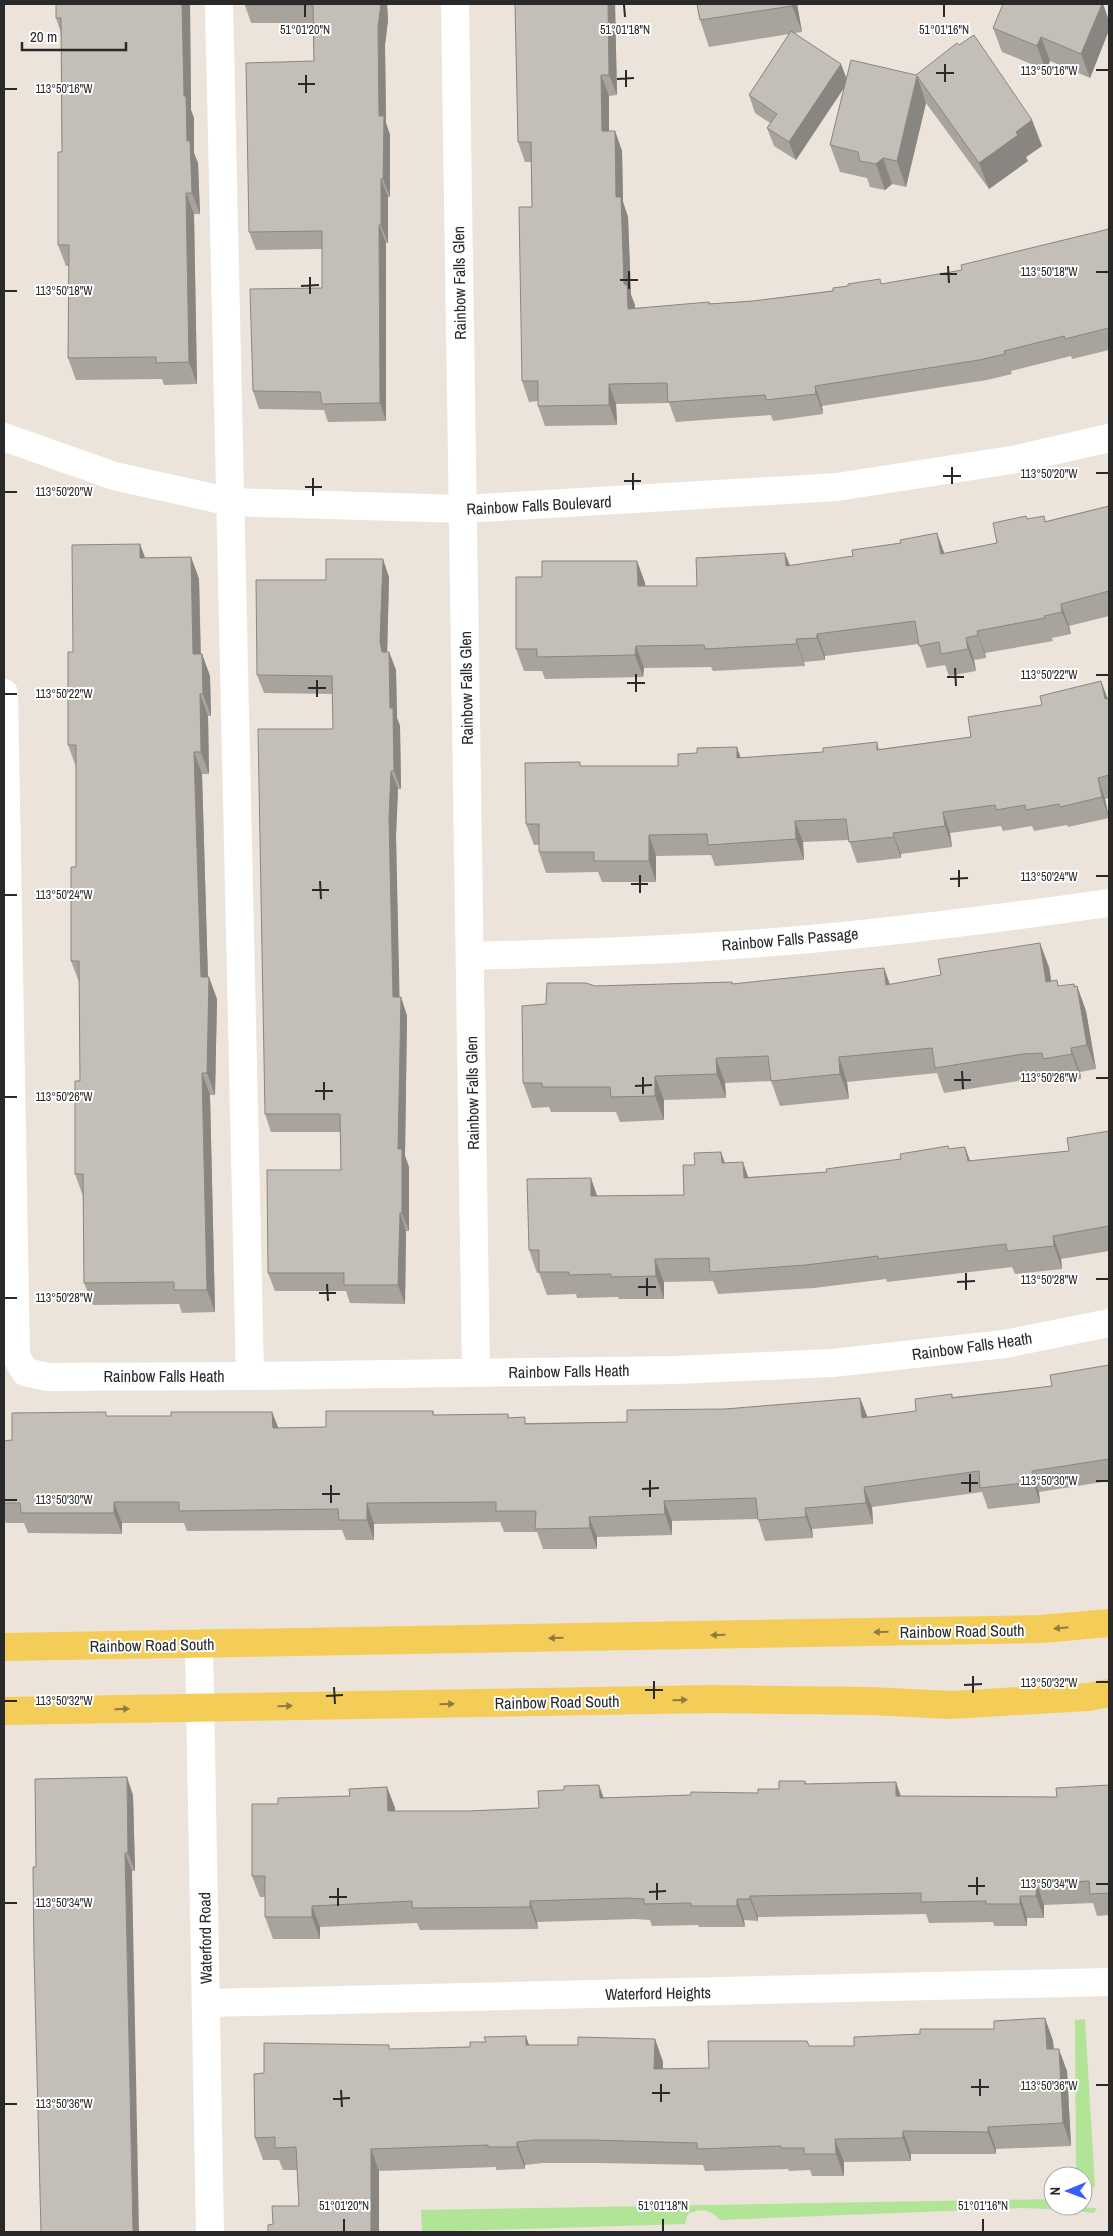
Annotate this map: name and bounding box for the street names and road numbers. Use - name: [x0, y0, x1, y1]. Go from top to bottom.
- street label: Rainbow Falls Glen: [447, 226, 471, 340]
- street label: Rainbow Falls Boulevard: [466, 490, 612, 520]
- street label: Rainbow Falls Glen: [454, 631, 478, 745]
- street label: Rainbow Falls Passage: [721, 922, 859, 956]
- street label: Rainbow Falls Glen: [460, 1036, 484, 1150]
- street label: Rainbow Falls Heath: [910, 1327, 1034, 1365]
- street label: Rainbow Falls Heath: [508, 1359, 630, 1383]
- street label: Rainbow Falls Heath: [103, 1365, 225, 1387]
- street label: Rainbow Road South: [899, 1619, 1025, 1643]
- street label: Rainbow Road South: [89, 1633, 215, 1657]
- street label: Rainbow Road South: [494, 1690, 620, 1714]
- street label: Waterford Road: [193, 1892, 217, 1984]
- street label: Waterford Heights: [605, 1981, 711, 2005]

